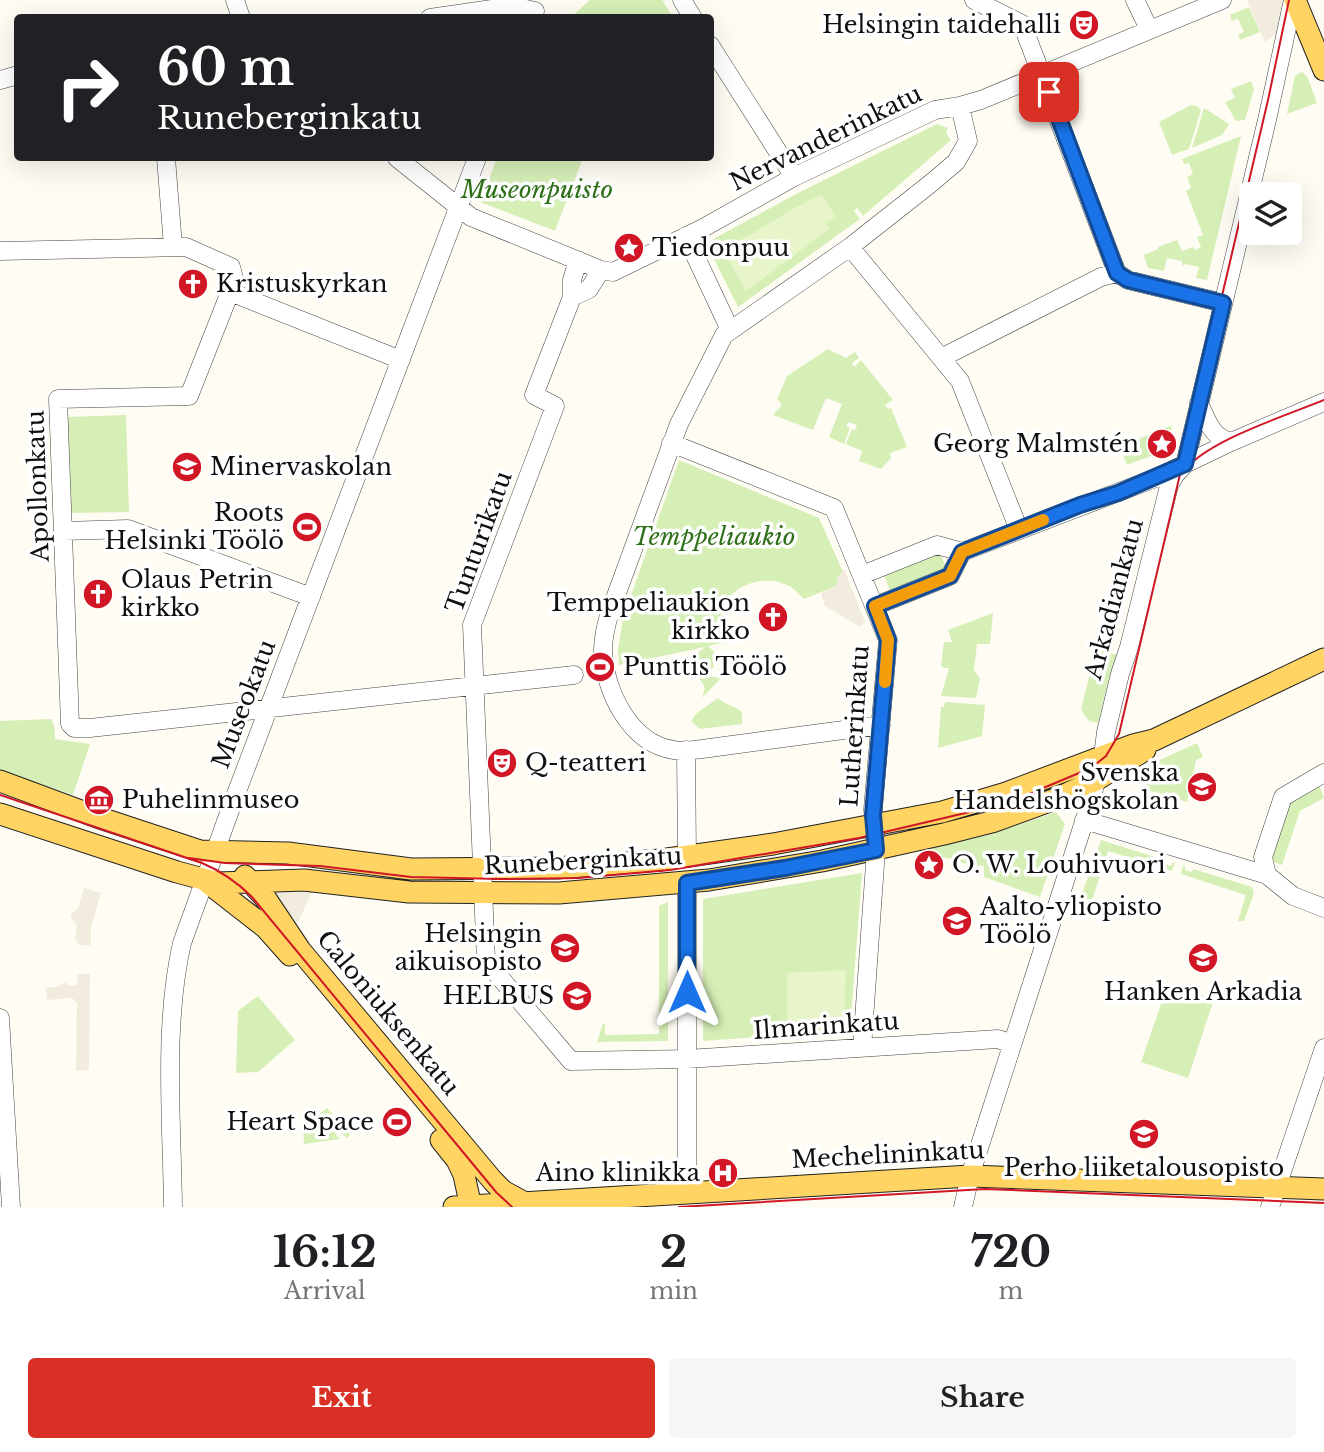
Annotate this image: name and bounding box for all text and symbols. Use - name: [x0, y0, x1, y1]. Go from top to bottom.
- theatre icon: Helsingin taidehalli: [1067, 8, 1101, 42]
- place label: Helsingin taidehalli: [822, 10, 1061, 39]
- text: 60 m: [157, 37, 294, 98]
- icon: right: [42, 42, 133, 133]
- pin: [1019, 62, 1079, 122]
- icon: arrive: [1030, 73, 1068, 111]
- street label: Nervanderinkatu: [725, 79, 926, 197]
- text: Runeberginkatu: [157, 98, 422, 138]
- park label: Museonpuisto: [460, 175, 613, 204]
- map controls: [1239, 182, 1302, 245]
- button: layers: [1239, 182, 1302, 245]
- place icon: Tiedonpuu: [612, 231, 646, 265]
- place label: Tiedonpuu: [652, 233, 789, 262]
- church icon: Kristuskyrkan: [176, 267, 210, 301]
- place label: Kristuskyrkan: [216, 269, 387, 298]
- street label: Apollonkatu: [20, 410, 55, 563]
- place icon: Georg Malmstén: [1145, 427, 1179, 461]
- place label: Georg Malmstén: [933, 429, 1139, 458]
- school or university icon: Minervaskolan: [170, 450, 204, 484]
- place label: Minervaskolan: [210, 452, 392, 481]
- street label: Tunturikatu: [440, 467, 518, 617]
- place label: Roots Helsinki Töölö: [105, 498, 284, 555]
- sports icon: Roots Helsinki Töölö: [290, 510, 324, 544]
- street label: Arkadiankatu: [1078, 515, 1149, 684]
- park label: Temppeliaukio: [633, 522, 795, 551]
- place label: Olaus Petrin kirkko: [121, 565, 273, 622]
- church icon: Olaus Petrin kirkko: [81, 577, 115, 611]
- place label: Temppeliaukion kirkko: [547, 588, 750, 645]
- church icon: Temppeliaukion kirkko: [756, 600, 790, 634]
- street label: Museokatu: [206, 635, 281, 772]
- street label: Lutherinkatu: [834, 644, 875, 808]
- sports icon: Punttis Töölö: [583, 650, 617, 684]
- place label: Punttis Töölö: [623, 652, 787, 681]
- theatre icon: Q-teatteri: [485, 746, 519, 780]
- place label: Q-teatteri: [525, 748, 647, 777]
- place label: Svenska Handelshögskolan: [954, 758, 1180, 815]
- school or university icon: Svenska Handelshögskolan: [1185, 770, 1219, 804]
- museum icon: Puhelinmuseo: [82, 783, 116, 817]
- place label: Puhelinmuseo: [122, 785, 300, 814]
- street label: Runeberginkatu: [483, 841, 683, 880]
- place icon: O. W. Louhivuori: [912, 848, 946, 882]
- place label: O. W. Louhivuori: [952, 850, 1166, 879]
- place label: Aalto-yliopisto Töölö: [979, 892, 1162, 949]
- school or university icon: Aalto-yliopisto Töölö: [940, 904, 974, 938]
- place label: Helsingin aikuisopisto: [395, 919, 542, 976]
- street label: Caloniuksenkatu: [311, 924, 466, 1101]
- school or university icon: Helsingin aikuisopisto: [548, 931, 582, 965]
- school or university icon: Hanken Arkadia: [1186, 941, 1220, 975]
- position arrow: [650, 955, 724, 1029]
- place label: Hanken Arkadia: [1104, 977, 1303, 1006]
- school or university icon: HELBUS: [560, 979, 594, 1013]
- place label: HELBUS: [443, 981, 554, 1010]
- street label: Ilmarinkatu: [752, 1006, 900, 1045]
- sports icon: Heart Space: [380, 1105, 414, 1139]
- place label: Heart Space: [226, 1107, 374, 1136]
- school or university icon: Perho liiketalousopisto: [1127, 1117, 1161, 1151]
- street label: Mechelininkatu: [791, 1135, 985, 1174]
- place label: Perho liiketalousopisto: [1004, 1153, 1284, 1182]
- hospital icon: Aino klinikka: [706, 1156, 740, 1190]
- place label: Aino klinikka: [535, 1158, 701, 1187]
- text: 16:12: [273, 1226, 377, 1278]
- text: 2: [660, 1226, 687, 1278]
- text: 720: [971, 1226, 1051, 1278]
- text: Arrival: [284, 1277, 366, 1305]
- text: min: [650, 1277, 698, 1305]
- text: m: [999, 1277, 1023, 1305]
- button: Exit: [28, 1358, 655, 1438]
- button: Share: [669, 1358, 1296, 1438]

